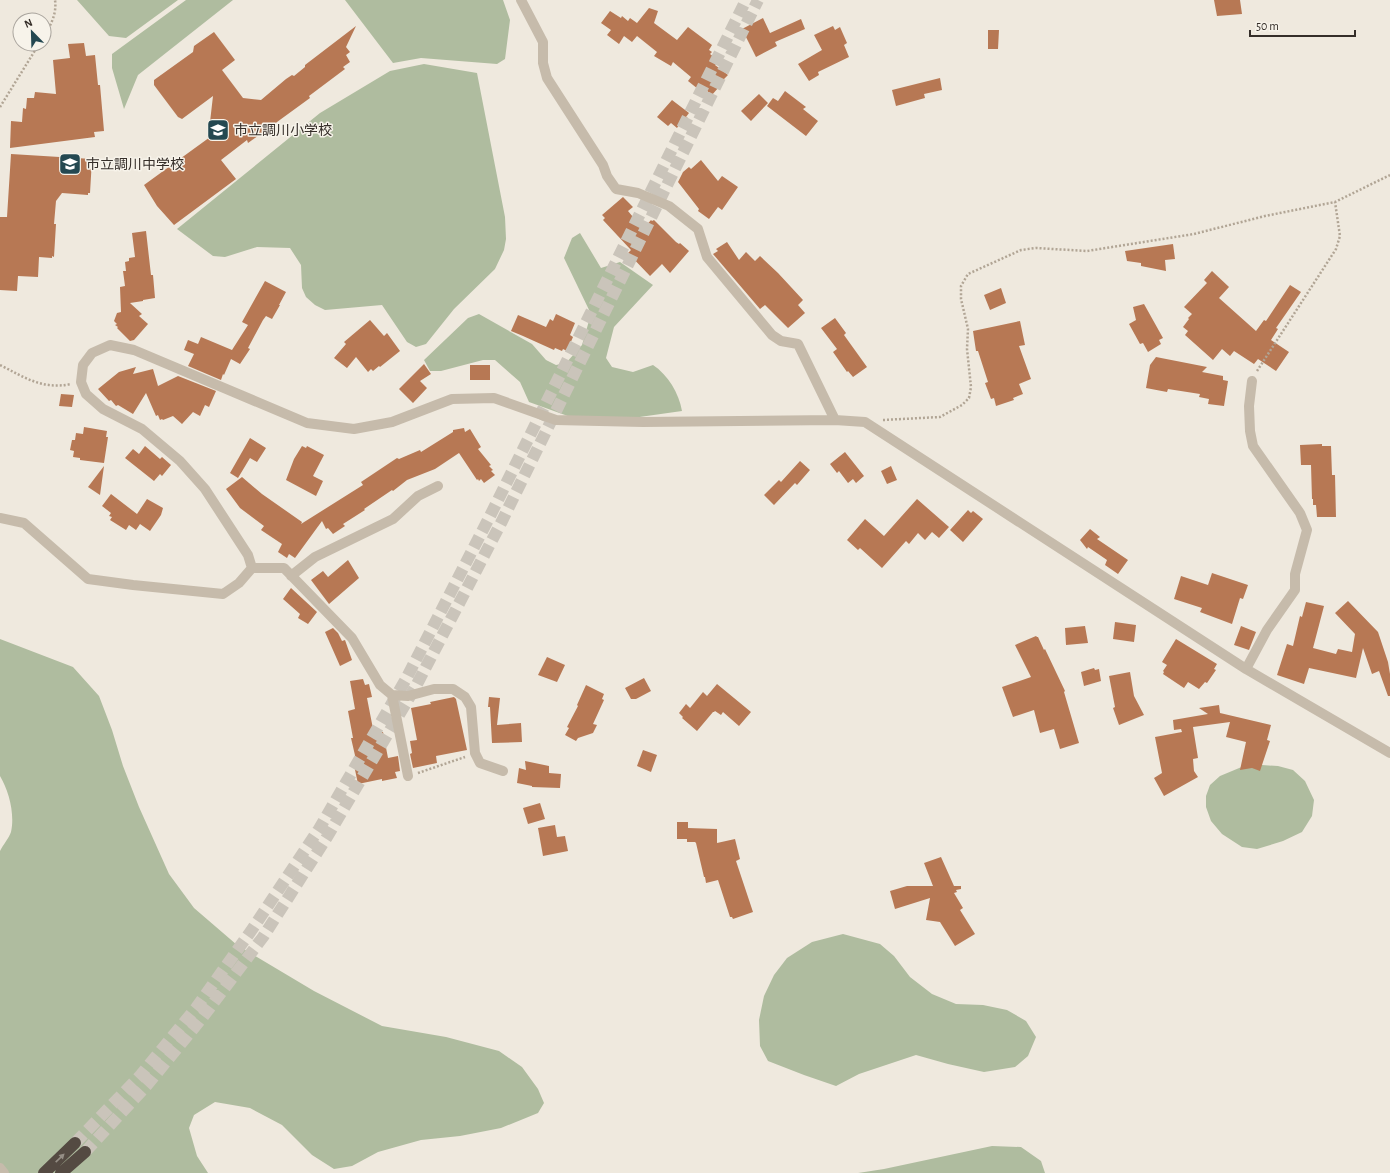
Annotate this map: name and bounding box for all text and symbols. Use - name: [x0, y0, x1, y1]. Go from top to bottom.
- north arrow: [12, 12, 52, 52]
- scale bar: [1250, 12, 1355, 38]
- text: N: [23, 17, 34, 30]
- text: 50 m: [1256, 20, 1279, 32]
- school or university icon: 市立調川小学校: [205, 117, 231, 143]
- place label: 市立調川小学校: [234, 123, 332, 138]
- school or university icon: 市立調川中学校: [57, 151, 83, 177]
- place label: 市立調川中学校: [86, 157, 184, 172]
- one-way arrow: [55, 1153, 65, 1163]

